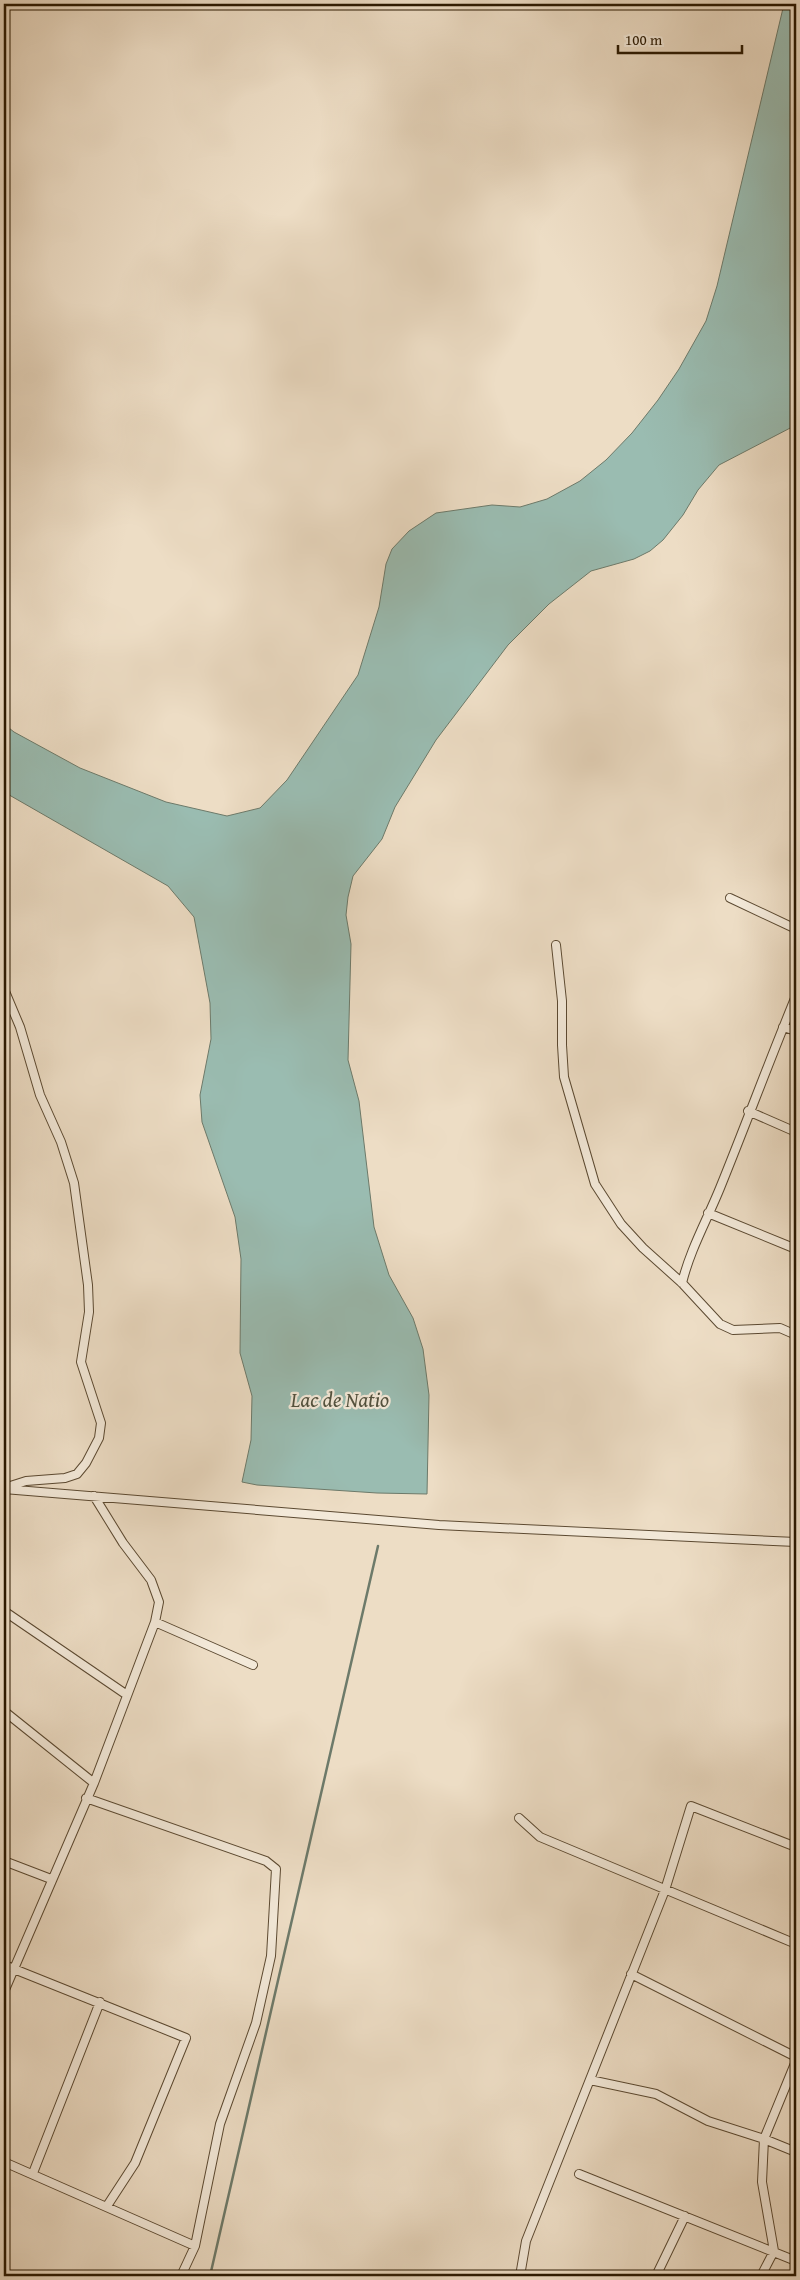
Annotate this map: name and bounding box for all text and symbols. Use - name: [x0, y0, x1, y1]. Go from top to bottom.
- scale bar: [618, 22, 741, 54]
- text: 100 m: [625, 29, 663, 50]
- water label: Lac de Natio: [290, 1384, 389, 1415]

